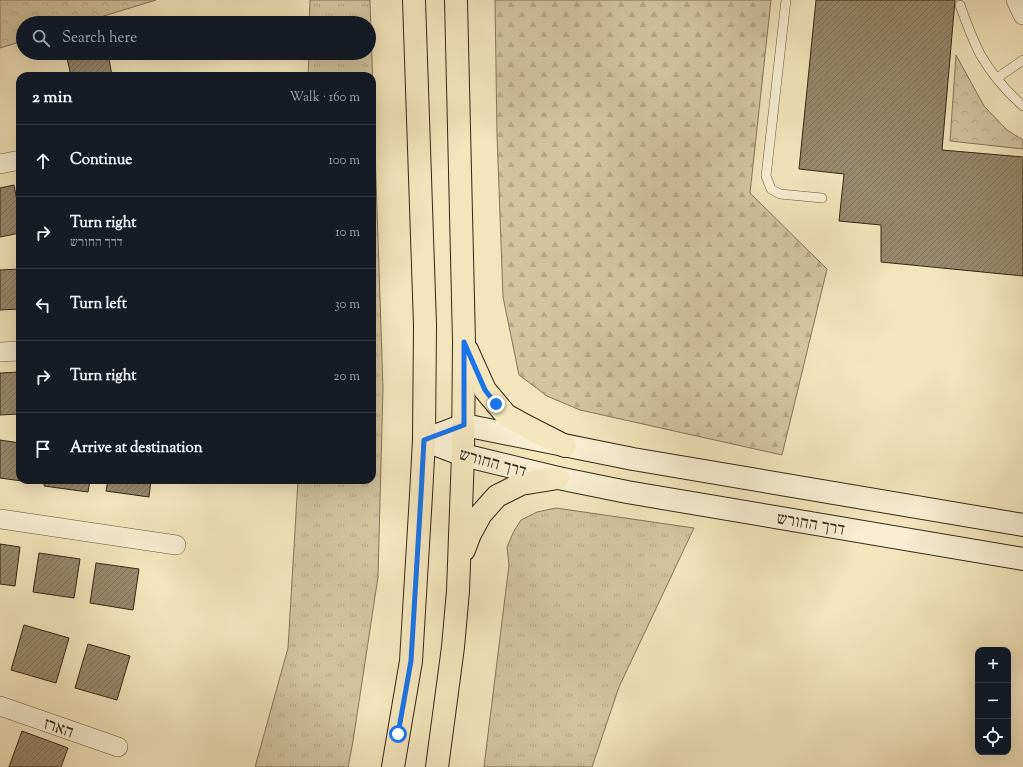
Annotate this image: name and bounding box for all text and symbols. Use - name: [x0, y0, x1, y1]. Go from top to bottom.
- search box: [16, 16, 376, 60]
- icon: search: [30, 27, 52, 49]
- text: Search here: [62, 28, 137, 49]
- text: 2 min: [32, 86, 73, 110]
- text: Walk · 160 m: [289, 89, 360, 107]
- icon: ahead: [32, 150, 54, 172]
- text: Continue: [70, 150, 132, 171]
- text: 100 m: [328, 152, 360, 170]
- text: Turn right: [70, 213, 136, 234]
- icon: right: [32, 222, 54, 244]
- text: 10 m: [335, 224, 360, 242]
- text: דרך החורש: [70, 234, 123, 252]
- icon: left: [32, 294, 54, 316]
- text: Turn left: [70, 294, 127, 315]
- text: 30 m: [334, 296, 360, 314]
- icon: right: [32, 366, 54, 388]
- text: Turn right: [70, 366, 136, 387]
- text: 20 m: [334, 368, 360, 386]
- route end: [487, 395, 505, 413]
- icon: arrive: [32, 438, 54, 460]
- text: Arrive at destination: [70, 438, 203, 459]
- street label: דרך החורש: [456, 443, 529, 484]
- street label: דרך החורש: [775, 507, 847, 543]
- map controls: [975, 647, 1011, 755]
- button: +: [975, 647, 1011, 683]
- button: −: [975, 683, 1011, 719]
- street label: הארז: [40, 713, 77, 745]
- button: locate: [975, 719, 1011, 755]
- route start: [389, 725, 407, 743]

